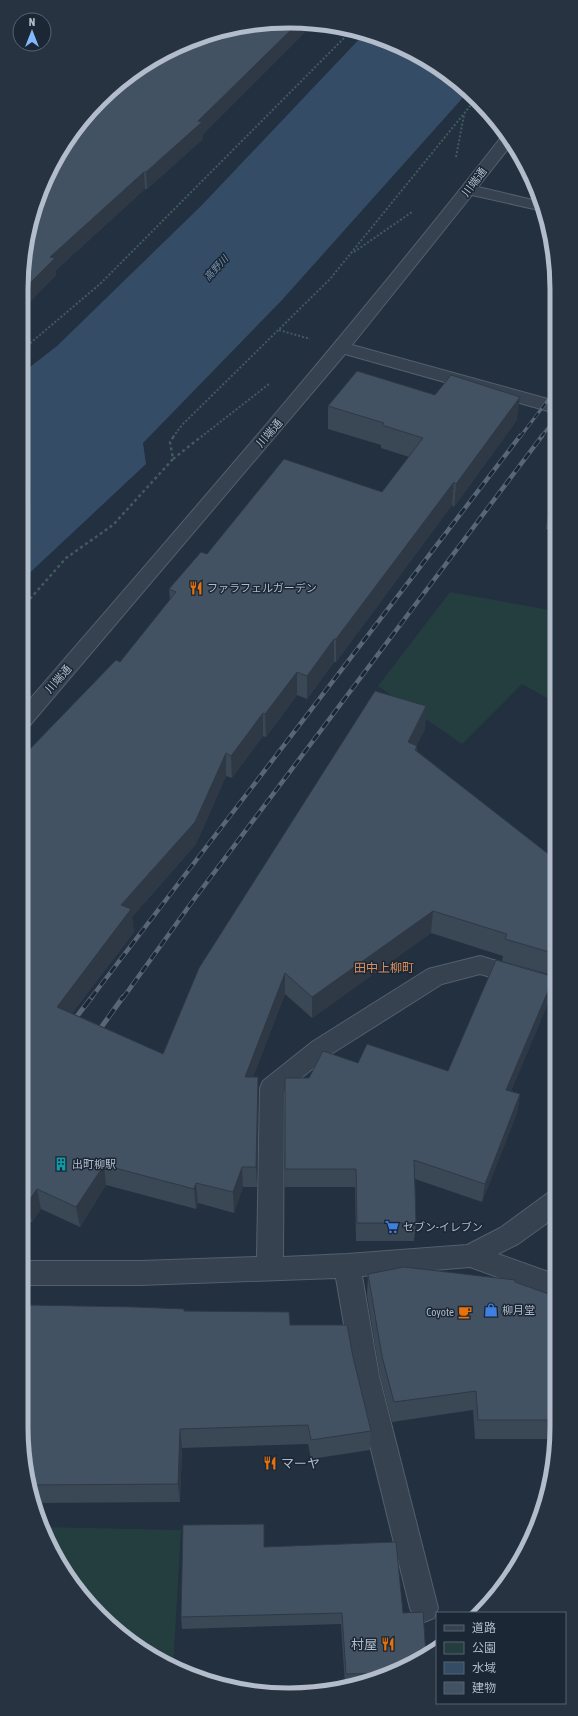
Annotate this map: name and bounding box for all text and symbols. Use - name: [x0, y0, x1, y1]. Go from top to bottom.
- north arrow: [12, 12, 52, 52]
- text: N: [29, 16, 35, 28]
- street label: 川端通: [459, 165, 489, 199]
- water label: 高野川: [202, 252, 231, 283]
- street label: 川端通: [254, 417, 284, 449]
- restaurant icon: ファラフェルガーデン: [188, 580, 204, 596]
- place label: ファラフェルガーデン: [207, 582, 317, 594]
- street label: 川端通: [43, 663, 73, 695]
- district label: 田中上柳町: [354, 961, 414, 975]
- building icon: 出町柳駅: [53, 1156, 69, 1172]
- place label: 出町柳駅: [72, 1158, 116, 1170]
- supermarket icon: セブン-イレブン: [384, 1219, 400, 1235]
- place label: セブン-イレブン: [403, 1221, 483, 1233]
- shop icon: 柳月堂: [483, 1302, 499, 1318]
- cafe icon: Coyote: [457, 1304, 473, 1320]
- place label: 柳月堂: [502, 1304, 535, 1316]
- place label: Coyote: [426, 1306, 454, 1318]
- restaurant icon: マーヤ: [262, 1455, 278, 1471]
- place label: マーヤ: [281, 1456, 320, 1471]
- legend: [436, 1612, 566, 1704]
- text: 道路: [472, 1621, 496, 1635]
- restaurant icon: 村屋: [380, 1636, 396, 1652]
- place label: 村屋: [351, 1637, 377, 1652]
- text: 公園: [472, 1641, 496, 1655]
- text: 水域: [472, 1661, 496, 1675]
- text: 建物: [472, 1681, 496, 1695]

